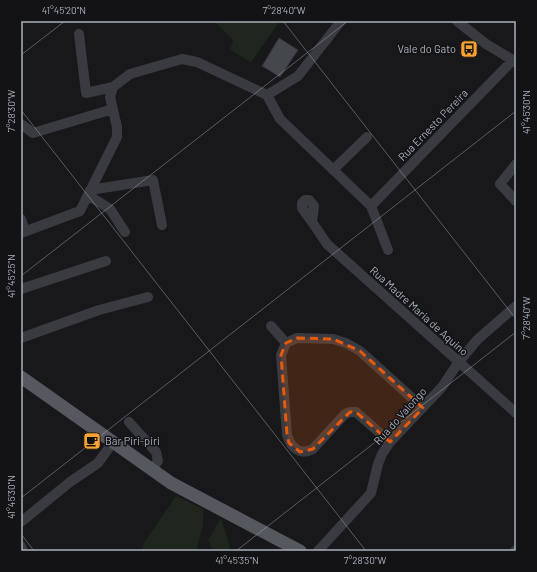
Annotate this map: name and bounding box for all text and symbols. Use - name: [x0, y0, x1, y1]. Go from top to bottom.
- text: 41°45'20"N: [42, 4, 86, 16]
- text: 7°28'40"W: [263, 4, 306, 16]
- bus stop icon: Vale do Gato: [459, 39, 479, 59]
- place label: Vale do Gato: [398, 42, 456, 55]
- street label: Rua Ernesto Pereira: [395, 86, 470, 163]
- text: 7°28'30"W: [5, 89, 17, 132]
- text: 41°45'30"N: [520, 90, 532, 134]
- text: 41°45'25"N: [5, 254, 17, 298]
- street label: Rua Madre Maria de Aquino: [368, 263, 471, 358]
- text: 7°28'40"W: [520, 296, 532, 339]
- street label: Rua do Valongo: [371, 384, 429, 447]
- cafe icon: Bar Piri-piri: [82, 431, 102, 451]
- place label: Bar Piri-piri: [105, 434, 160, 447]
- text: 41°45'30"N: [5, 475, 17, 519]
- text: 41°45'35"N: [215, 554, 259, 566]
- text: 7°28'30"W: [344, 554, 387, 566]

